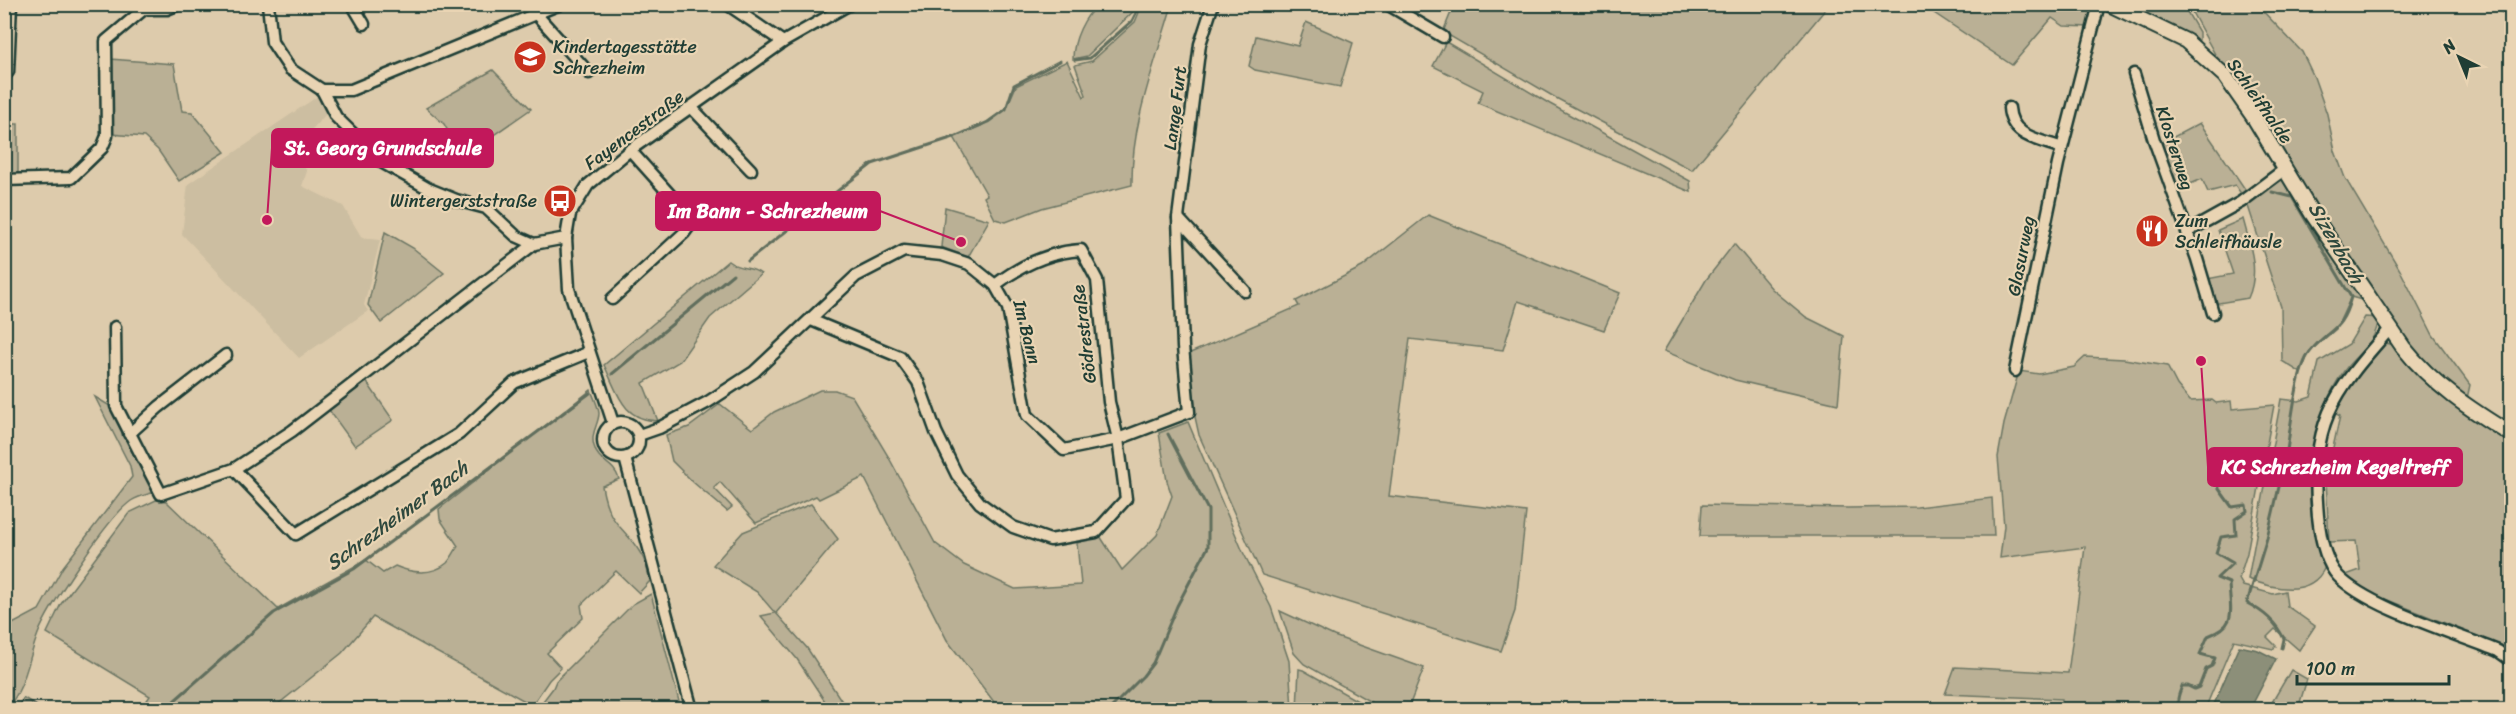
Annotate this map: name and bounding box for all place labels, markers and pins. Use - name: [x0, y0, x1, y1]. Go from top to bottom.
- place label: Kindertagesstätte Schrezheim: [553, 31, 697, 84]
- school or university icon: Kindertagesstätte Schrezheim: [512, 39, 548, 75]
- callout: St. Georg Grundschule: [272, 129, 493, 167]
- bus stop icon: Wintergerststraße: [542, 183, 578, 219]
- place label: Wintergerststraße: [390, 185, 537, 217]
- callout: Im Bann - Schrezheum: [656, 192, 880, 230]
- place label: Zum Schleifhäusle: [2175, 205, 2282, 258]
- restaurant icon: Zum Schleifhäusle: [2134, 213, 2170, 249]
- callout: KC Schrezheim Kegeltreff: [2208, 448, 2462, 486]

